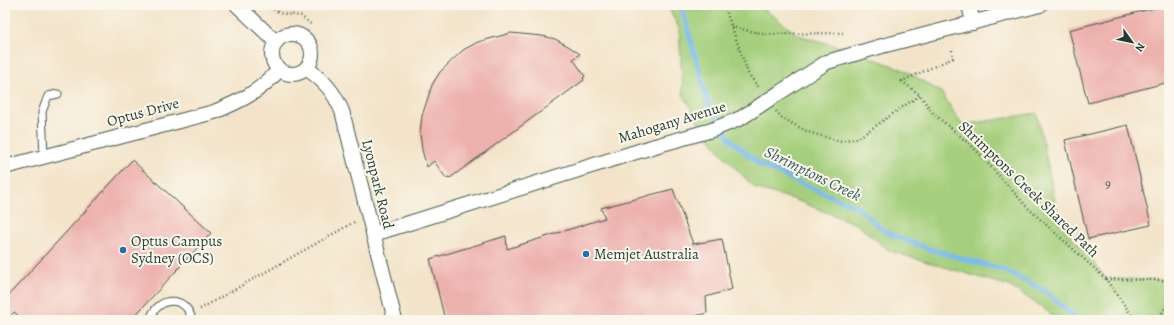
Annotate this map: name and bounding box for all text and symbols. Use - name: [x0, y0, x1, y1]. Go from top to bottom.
- north arrow: [1112, 22, 1152, 62]
- text: N: [1131, 40, 1148, 55]
- street label: Optus Drive: [105, 93, 182, 131]
- street label: Mahogany Avenue: [616, 96, 729, 148]
- street label: Shrimptons Creek Shared Path: [954, 116, 1104, 262]
- street label: Lyonpark Road: [357, 137, 399, 232]
- water label: Shrimptons Creek: [761, 141, 865, 207]
- house number: 9: [1105, 175, 1111, 192]
- place label: Optus Campus Sydney (OCS): [131, 231, 222, 268]
- place label: Memjet Australia: [594, 244, 699, 264]
- marker: Optus Campus Sydney (OCS): [118, 245, 128, 255]
- marker: Memjet Australia: [581, 249, 591, 259]

